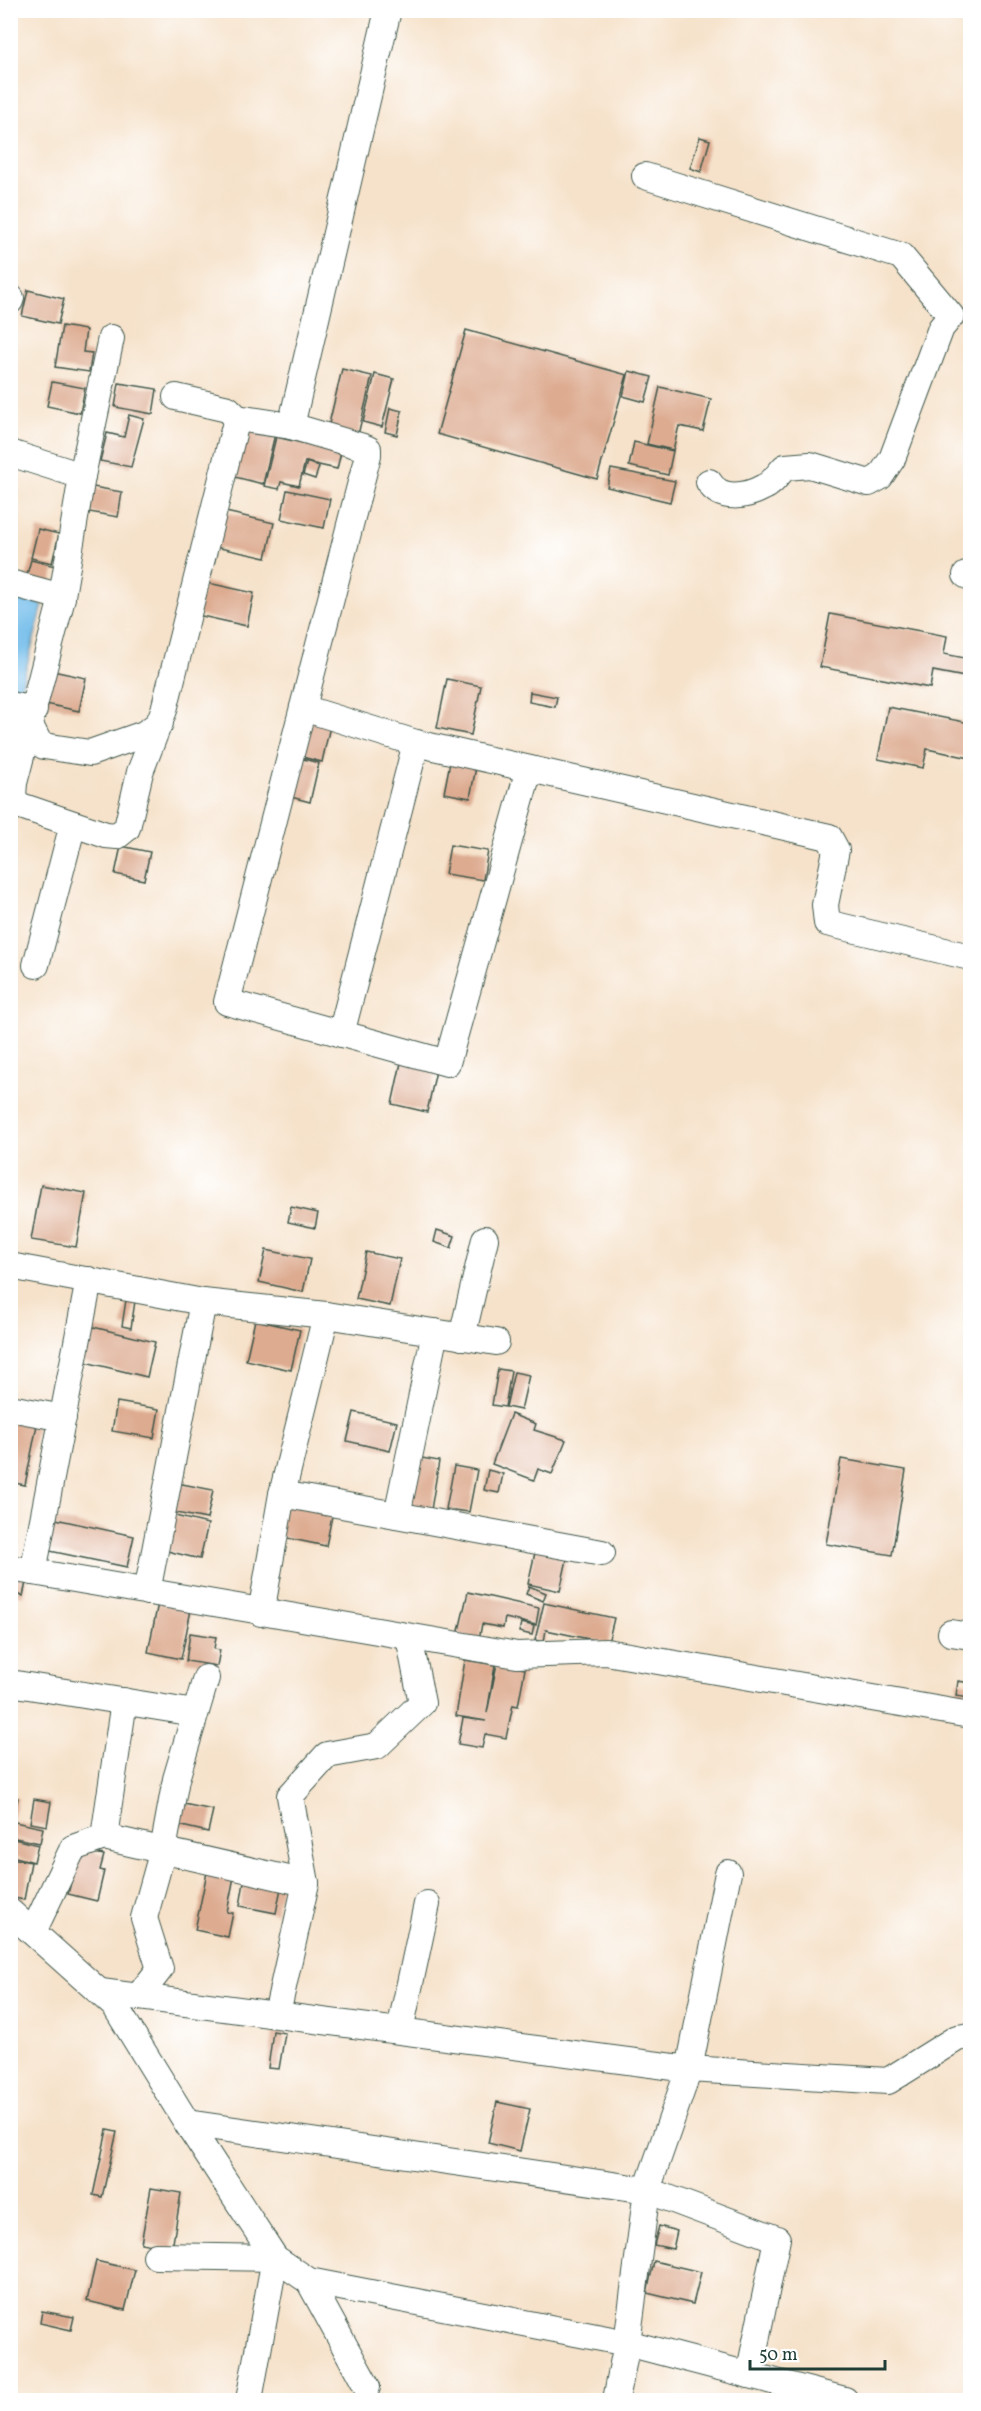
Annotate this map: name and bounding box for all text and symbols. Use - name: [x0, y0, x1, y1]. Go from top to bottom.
- scale bar: [750, 2333, 885, 2371]
- text: 50 m: [759, 2343, 798, 2368]

